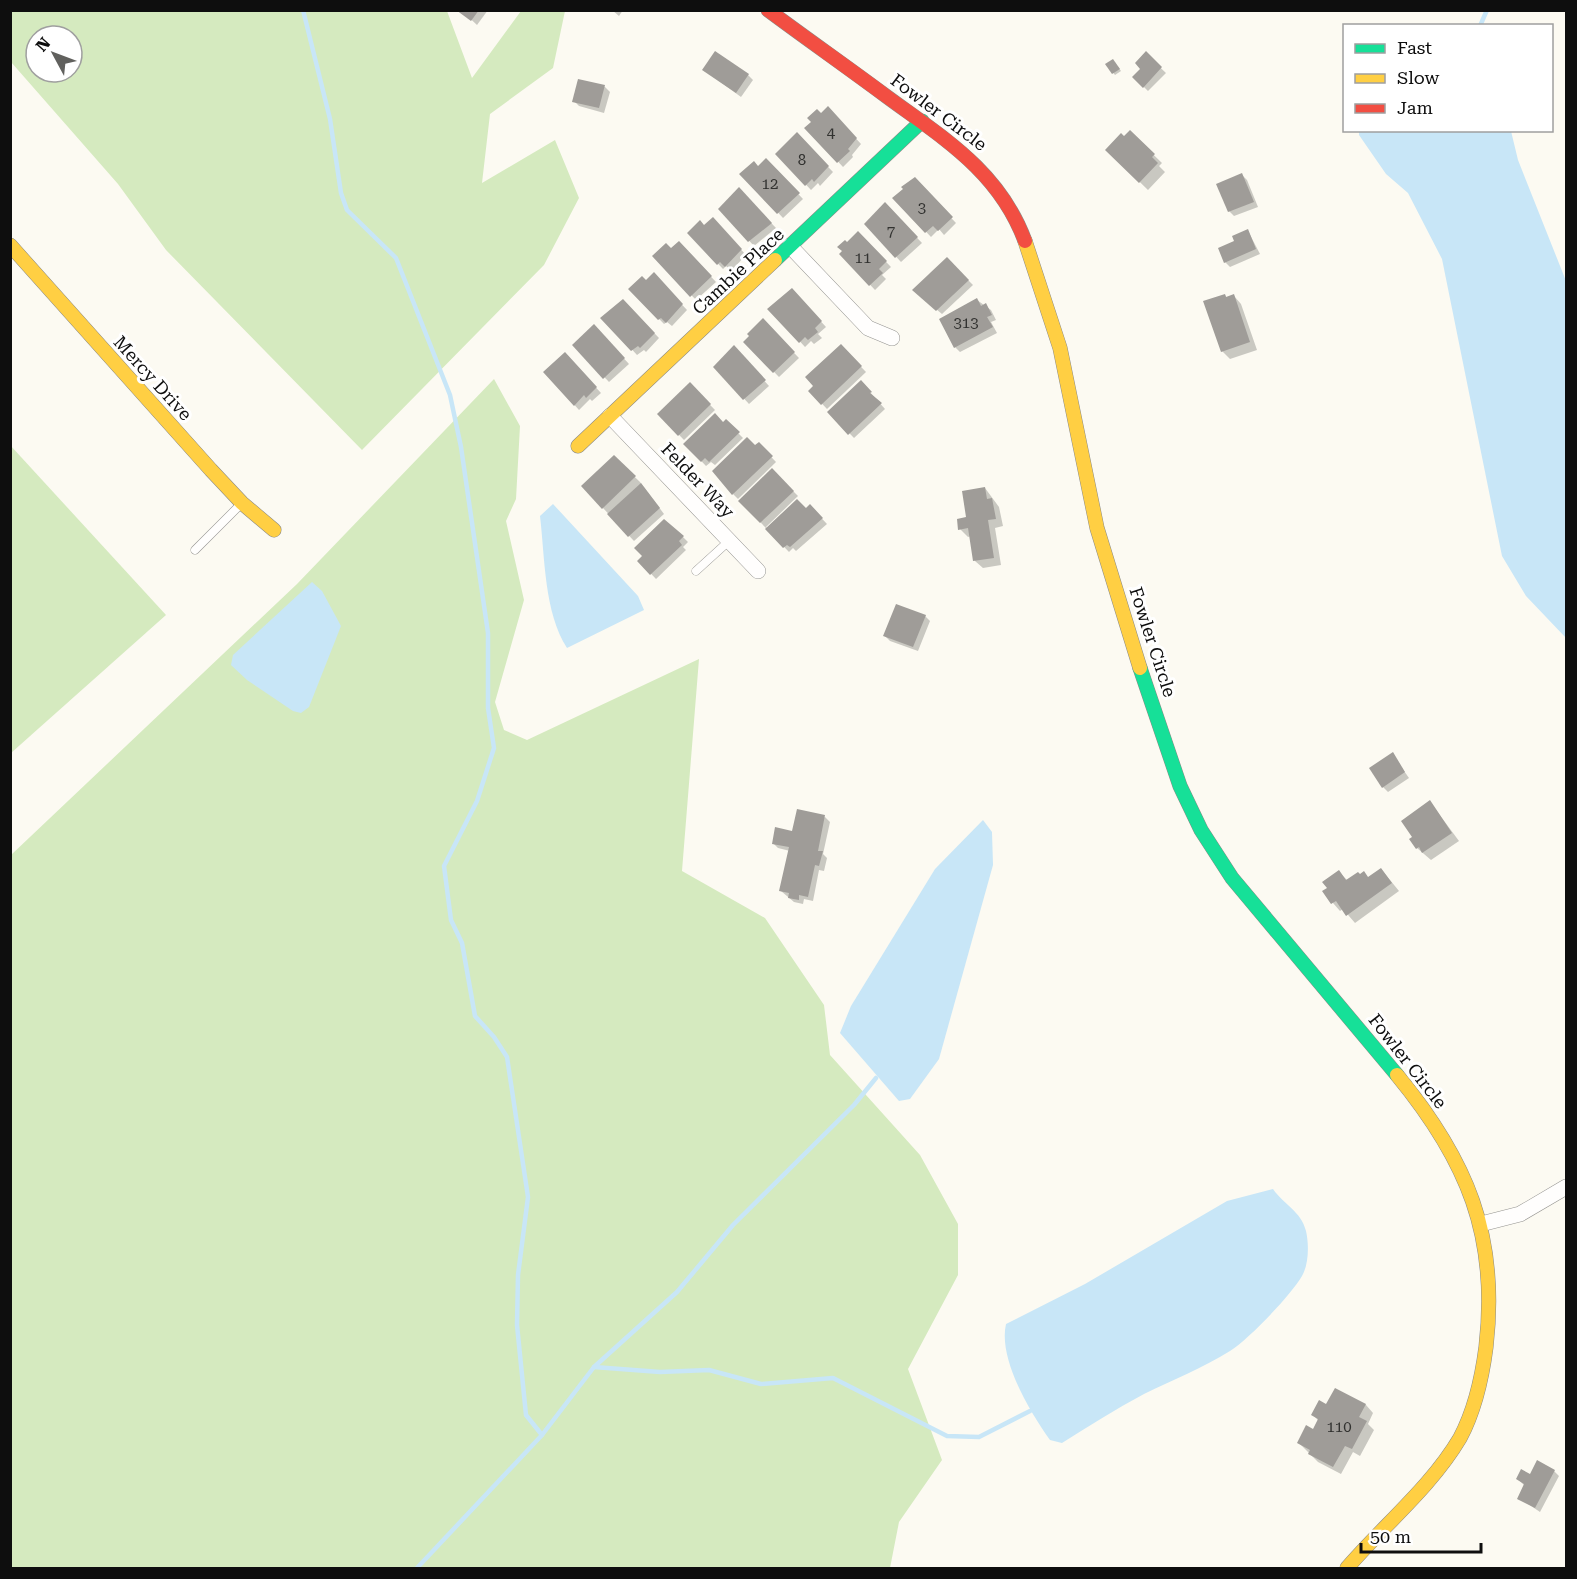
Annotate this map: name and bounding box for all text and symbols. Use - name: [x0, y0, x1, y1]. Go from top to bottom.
- north arrow: [24, 24, 84, 84]
- legend: [1343, 24, 1553, 132]
- text: N: [32, 34, 54, 55]
- text: Fast: [1397, 37, 1432, 58]
- text: Slow: [1397, 67, 1439, 88]
- street label: Fowler Circle: [887, 69, 991, 155]
- text: Jam: [1397, 97, 1433, 118]
- house number: 4: [827, 124, 836, 142]
- house number: 8: [798, 151, 806, 169]
- house number: 12: [762, 175, 778, 193]
- house number: 3: [918, 199, 926, 217]
- house number: 7: [887, 222, 895, 240]
- street label: Cambie Place: [688, 223, 788, 319]
- house number: 11: [855, 249, 871, 267]
- house number: 313: [953, 314, 979, 332]
- street label: Mercy Drive: [110, 331, 196, 425]
- street label: Felder Way: [657, 438, 739, 522]
- street label: Fowler Circle: [1125, 584, 1181, 700]
- street label: Fowler Circle: [1364, 1009, 1452, 1113]
- house number: 110: [1326, 1418, 1352, 1436]
- scale bar: [1361, 1516, 1481, 1554]
- text: 50 m: [1370, 1526, 1411, 1547]

